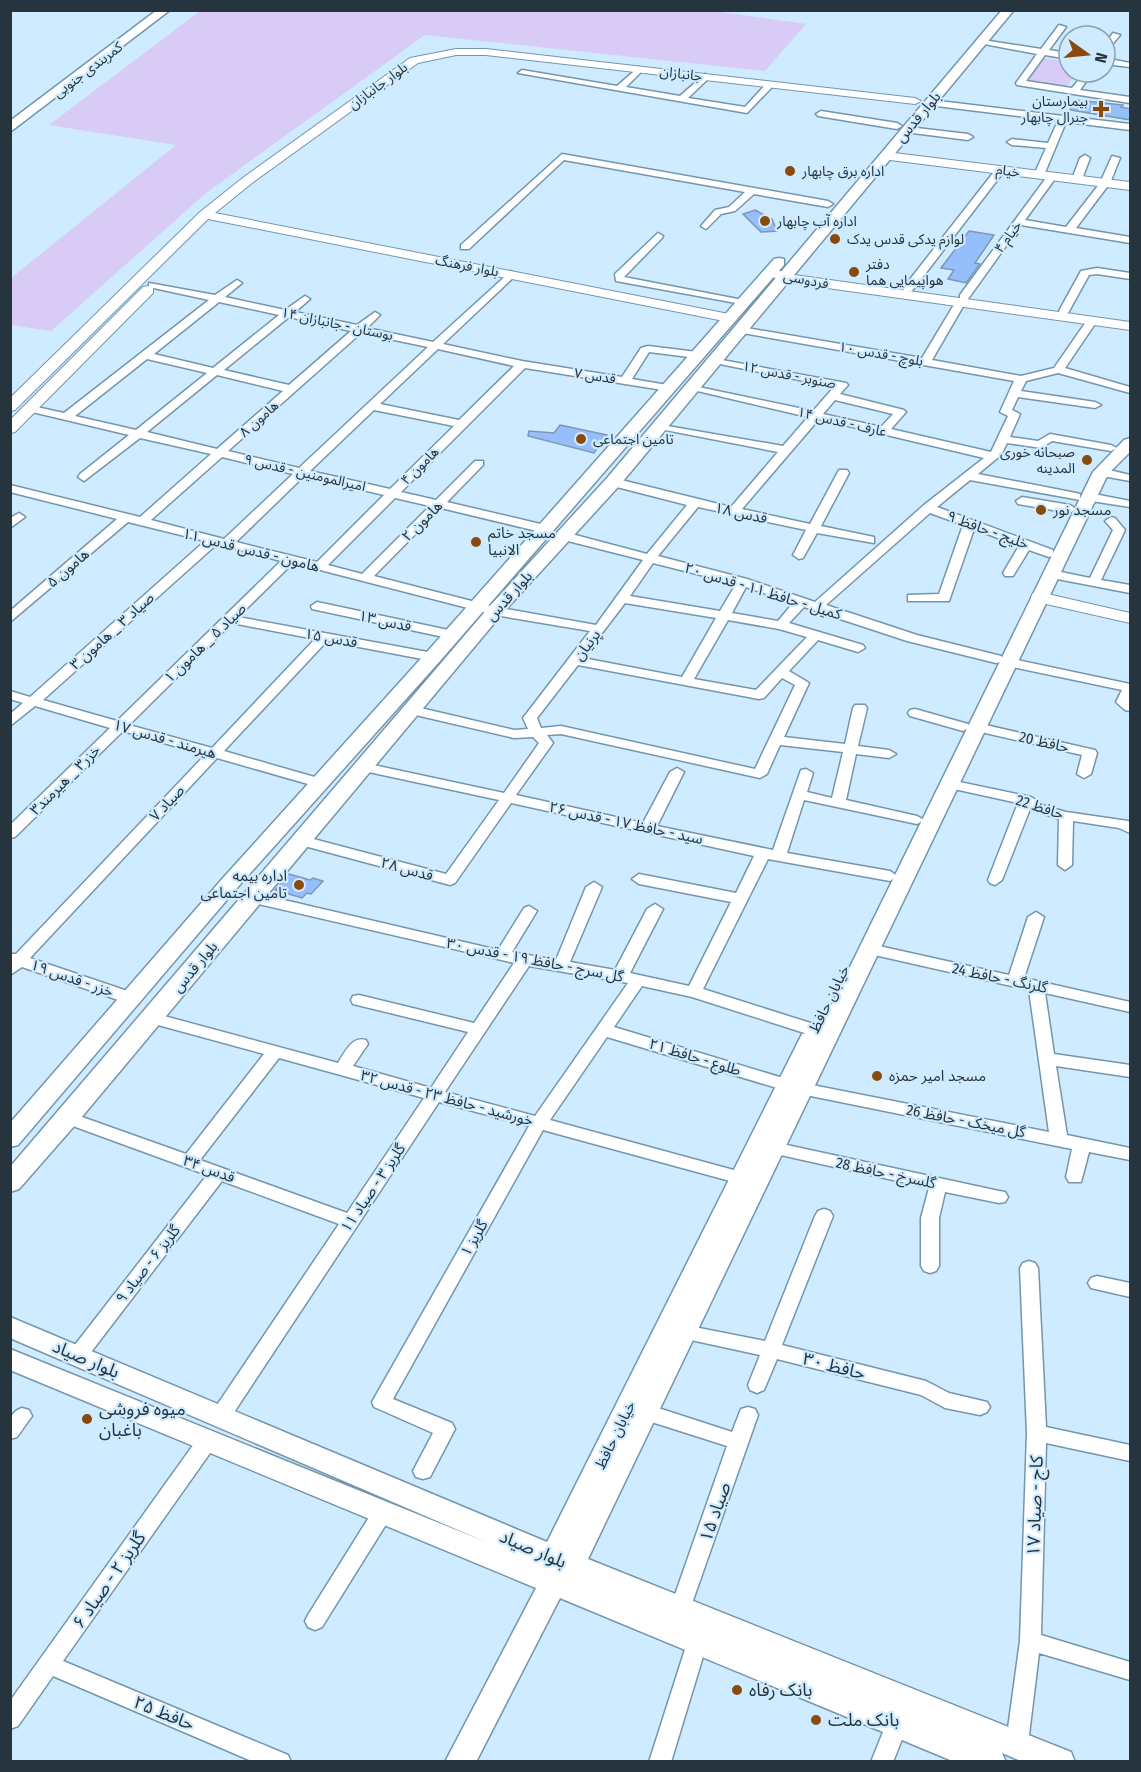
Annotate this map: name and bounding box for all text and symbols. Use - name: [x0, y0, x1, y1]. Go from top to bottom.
- north arrow: [1057, 24, 1117, 84]
- street label: کمربندی جنوبی: [50, 38, 126, 102]
- text: N: [1091, 51, 1111, 65]
- street label: بلوار جانبازان: [345, 59, 411, 113]
- street label: جانبازان: [659, 63, 703, 85]
- street label: بلوار قدس: [891, 88, 945, 146]
- place label: بیمارستان جنرال چابهار: [1020, 93, 1088, 127]
- marker: بیمارستان جنرال چابهار: [1092, 100, 1110, 118]
- street label: خیام: [995, 161, 1021, 183]
- place label: اداره برق چابهار: [801, 163, 884, 181]
- marker: اداره برق چابهار: [783, 164, 797, 178]
- place label: اداره آب چابهار: [776, 213, 857, 231]
- marker: اداره آب چابهار: [758, 214, 772, 228]
- street label: خیام ۴: [991, 218, 1027, 258]
- place label: لوازم یدکی قدس یدک: [847, 231, 964, 250]
- marker: لوازم یدکی قدس یدک: [828, 232, 842, 246]
- street label: بلوار فرهنگ: [434, 252, 500, 280]
- place label: دفتر هواپیمایی هما: [865, 256, 944, 290]
- marker: دفتر هواپیمایی هما: [847, 265, 861, 279]
- street label: فردوسی: [782, 267, 830, 293]
- street label: بوستان - جانبازان ۱۴: [279, 304, 395, 344]
- street label: بلوچ - قدس ۱۰: [837, 338, 925, 372]
- street label: صنوبر - قدس ۱۲: [741, 358, 838, 392]
- street label: قدس ۷: [573, 364, 617, 388]
- street label: هامون ۸: [236, 397, 282, 441]
- street label: عارف - قدس ۱۴: [796, 403, 888, 441]
- place label: تامین اجتماعی: [593, 431, 674, 448]
- marker: تامین اجتماعی: [574, 432, 588, 446]
- street label: هامون ۴: [397, 443, 443, 489]
- place label: صبحانه خوری المدینه: [1000, 444, 1075, 477]
- street label: امیرالمومنین - قدس ۹: [243, 451, 367, 495]
- marker: صبحانه خوری المدینه: [1080, 453, 1094, 467]
- street label: هامون ۲: [398, 497, 446, 545]
- street label: قدس ۱۸: [713, 499, 769, 527]
- place label: مسجد نور: [1052, 501, 1111, 519]
- marker: مسجد نور: [1034, 503, 1048, 517]
- street label: خلیج - حافظ ۹: [944, 507, 1032, 556]
- street label: هامون - قدس قدس ۱۱: [181, 524, 321, 576]
- place label: مسجد خاتم الانبیا: [488, 524, 556, 559]
- marker: مسجد خاتم الانبیا: [469, 535, 483, 549]
- street label: هامون ۵: [43, 545, 93, 591]
- street label: کمیل - حافظ ۱۱ - قدس ۲۰: [682, 559, 844, 624]
- street label: بلوار قدس: [482, 567, 536, 625]
- street label: صیاد ۳ _ هامون ۳: [66, 588, 158, 674]
- street label: صیاد ۵ _ هامون ۱: [160, 599, 250, 687]
- street label: قدس ۱۳: [357, 607, 413, 635]
- street label: قدس ۱۵: [303, 624, 359, 652]
- street label: پرنیان: [570, 626, 605, 665]
- street label: هیرمند - قدس ۱۷: [111, 716, 219, 762]
- street label: حافظ 20: [1017, 728, 1071, 756]
- street label: خزر۳ _ هیرمند۳: [26, 741, 104, 819]
- street label: صیاد ۷: [146, 781, 188, 825]
- street label: حافظ 22: [1014, 791, 1066, 823]
- street label: سید - حافظ ۱۷ - قدس ۲۶: [547, 798, 705, 848]
- street label: قدس ۲۸: [379, 853, 435, 885]
- place label: اداره بیمه تامین اجتماعی: [201, 867, 287, 902]
- marker: اداره بیمه تامین اجتماعی: [292, 878, 306, 892]
- street label: گل سرج - حافظ ۱۹ - قدس ۳۰: [445, 934, 626, 989]
- street label: بلوار قدس: [168, 938, 222, 996]
- street label: خزر - قدس ۱۹: [28, 955, 116, 1001]
- street label: گلرنگ - حافظ 24: [951, 959, 1050, 997]
- street label: خیابان حافظ: [805, 962, 853, 1036]
- street label: طلوع - حافظ ۲۱: [646, 1035, 743, 1082]
- street label: خورشید - حافظ ۲۳ - قدس ۳۲: [359, 1066, 535, 1130]
- place label: مسجد امیر حمزه: [889, 1067, 986, 1085]
- marker: مسجد امیر حمزه: [870, 1069, 884, 1083]
- street label: گل میخک - حافظ 26: [905, 1101, 1028, 1142]
- street label: گلریز ۳ - صیاد ۱۱: [337, 1140, 410, 1236]
- street label: قدس ۳۴: [181, 1151, 237, 1187]
- street label: گلسرخ - حافظ 28: [834, 1154, 938, 1195]
- street label: گلریز ۱: [457, 1216, 492, 1259]
- street label: گلریز ۶ - صیاد ۹: [112, 1221, 185, 1307]
- street label: بلوار صیاد: [49, 1335, 123, 1383]
- street label: حافظ ۳۰: [800, 1348, 868, 1384]
- place label: میوه فروشی باغبان: [99, 1398, 186, 1441]
- street label: خیابان حافظ: [591, 1398, 639, 1472]
- marker: میوه فروشی باغبان: [80, 1412, 94, 1426]
- street label: کاج - صیاد ۱۷: [1022, 1455, 1050, 1557]
- street label: صیاد ۱۵: [695, 1479, 735, 1545]
- street label: بلوار صیاد: [496, 1525, 570, 1573]
- street label: گلریز ۲ - صیاد ۶: [68, 1527, 151, 1633]
- place label: بانک رفاه: [749, 1679, 812, 1701]
- marker: بانک رفاه: [730, 1683, 744, 1697]
- street label: حافظ ۲۵: [130, 1691, 198, 1735]
- place label: بانک ملت: [828, 1709, 899, 1731]
- marker: بانک ملت: [809, 1713, 823, 1727]

